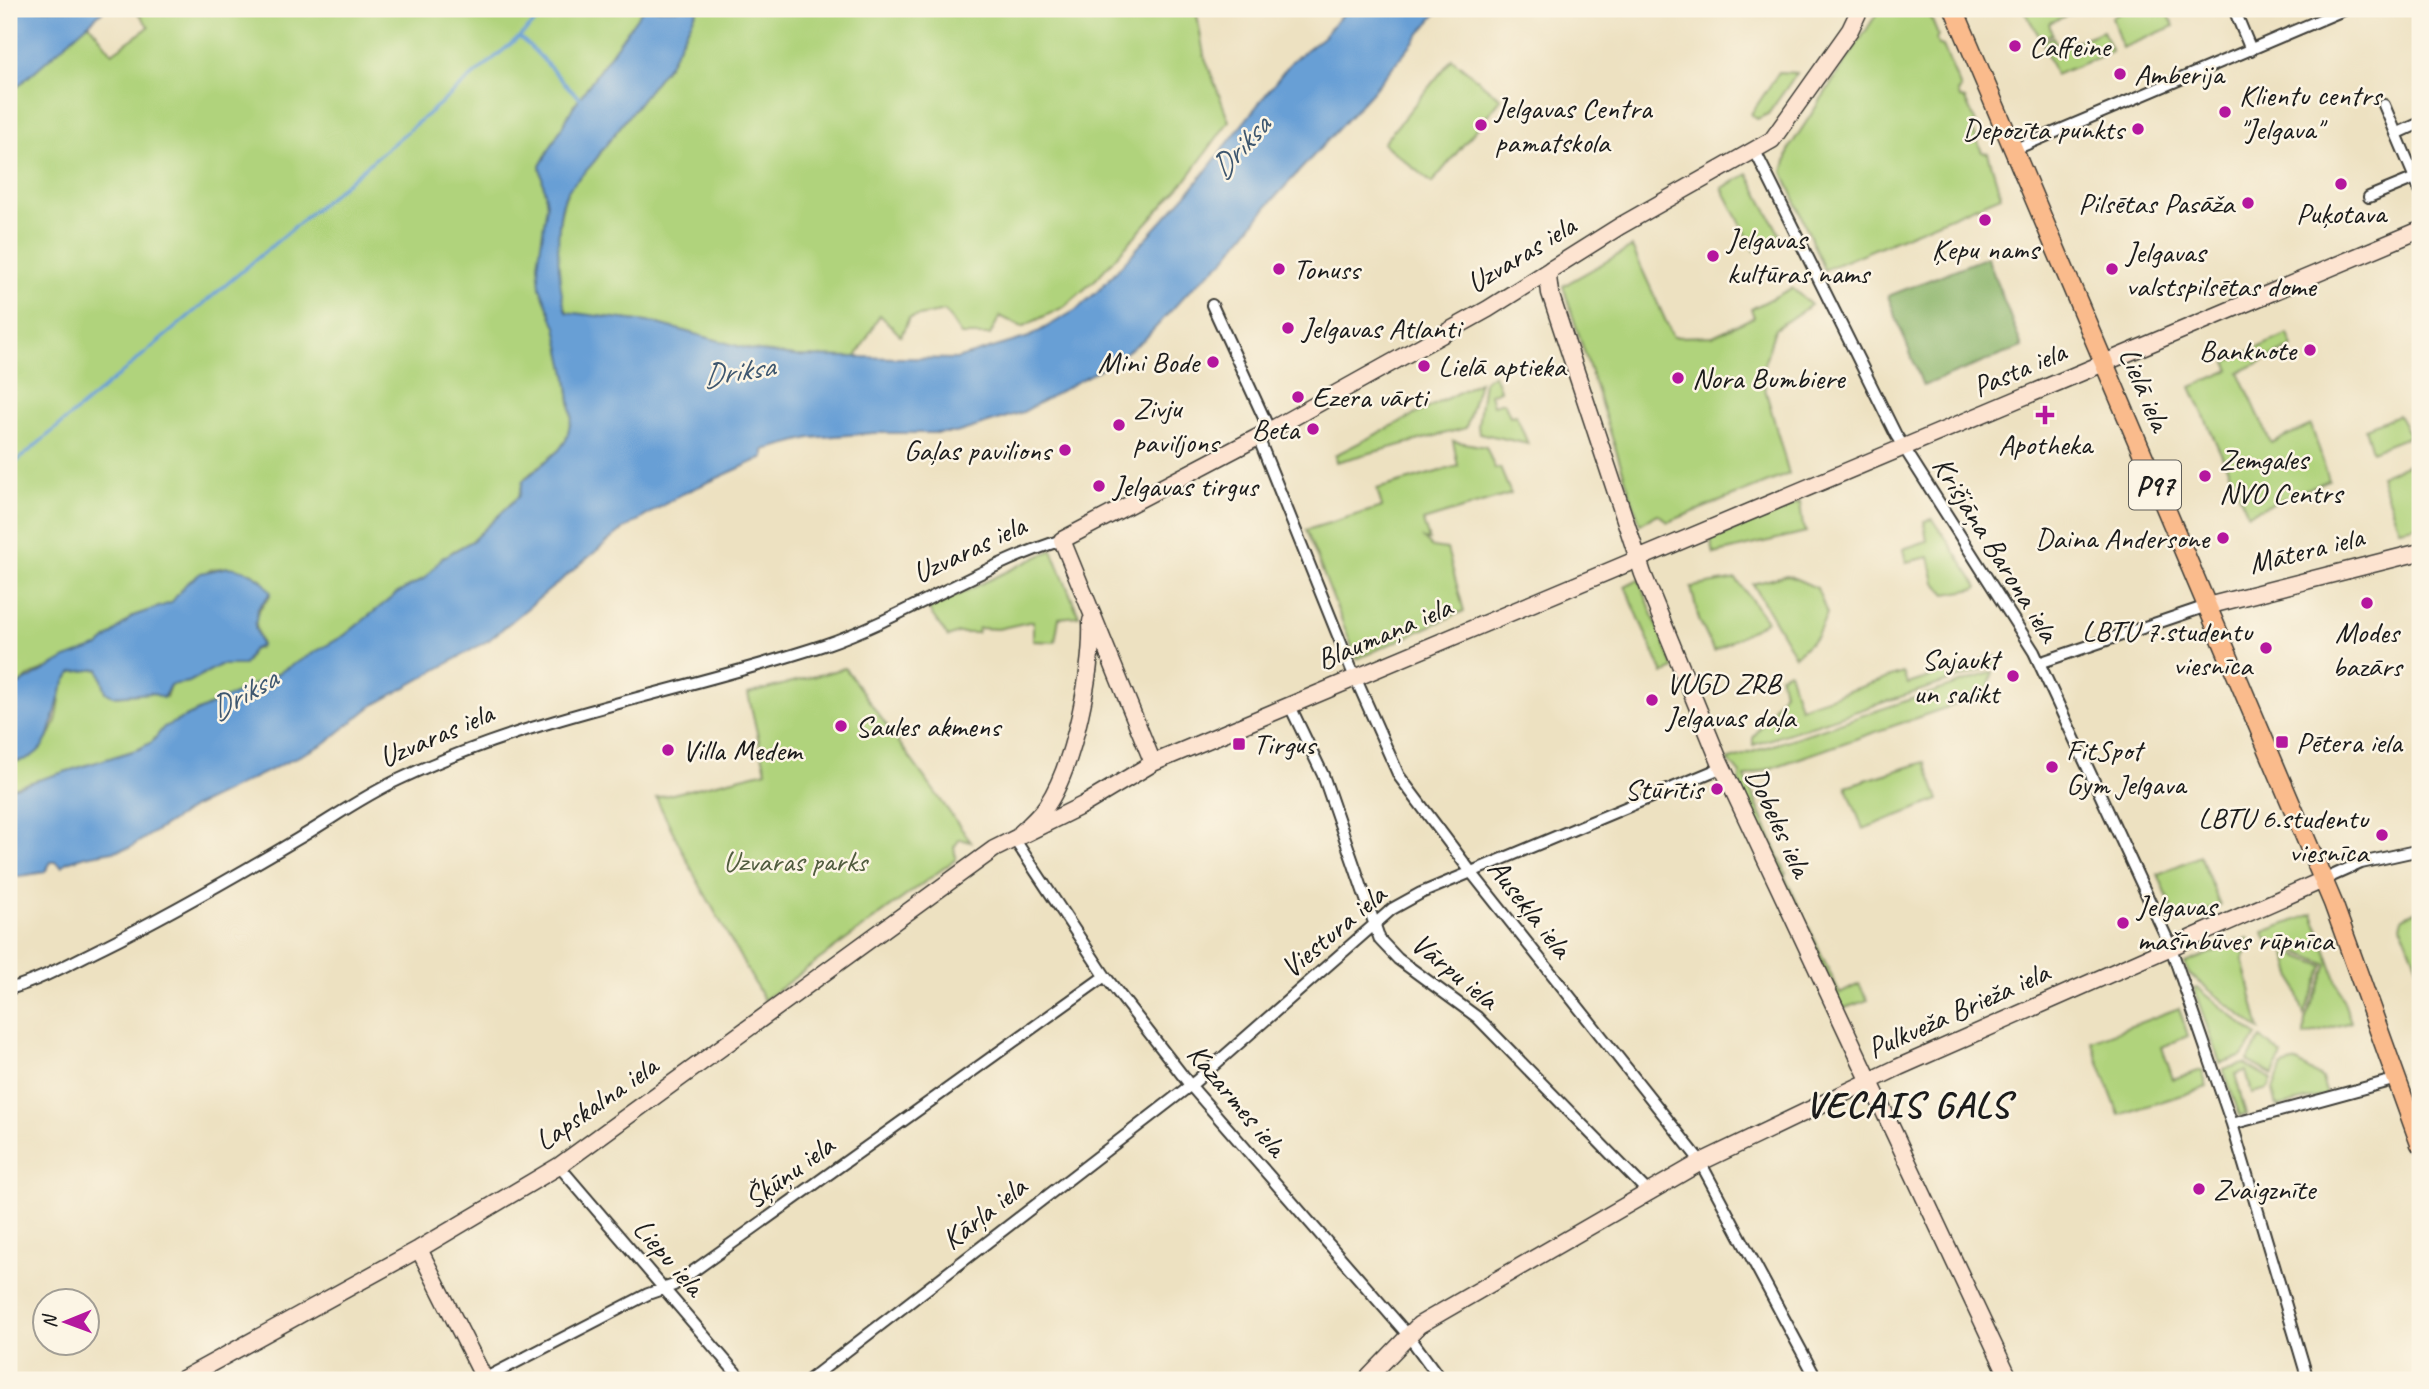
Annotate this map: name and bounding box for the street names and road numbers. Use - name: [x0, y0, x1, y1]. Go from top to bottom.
- street label: Uzvaras iela: [1460, 206, 1584, 301]
- street label: Pasta iela: [1967, 332, 2073, 406]
- street label: Lielā iela: [2111, 342, 2180, 439]
- street label: Krišjāņa Barona iela: [1924, 449, 2069, 650]
- road number: P97: [2129, 461, 2181, 510]
- street label: Uzvaras iela: [906, 505, 1033, 592]
- street label: Mātera iela: [2245, 517, 2369, 583]
- street label: Blaumaņa iela: [1311, 587, 1459, 678]
- street label: Uzvaras iela: [373, 693, 501, 776]
- street label: Dobeles iela: [1737, 761, 1822, 885]
- street label: Ausekļa iela: [1479, 851, 1582, 967]
- street label: Viestura iela: [1273, 875, 1395, 986]
- street label: Vārpu iela: [1403, 924, 1508, 1019]
- street label: Pulkveža Brieža iela: [1861, 952, 2057, 1067]
- street label: Kazarmes iela: [1179, 1036, 1297, 1166]
- street label: Lapskalna iela: [527, 1045, 667, 1159]
- street label: Šķūņu iela: [737, 1126, 843, 1217]
- street label: Kārļa iela: [934, 1167, 1036, 1258]
- street label: Liepu iela: [625, 1210, 715, 1306]

